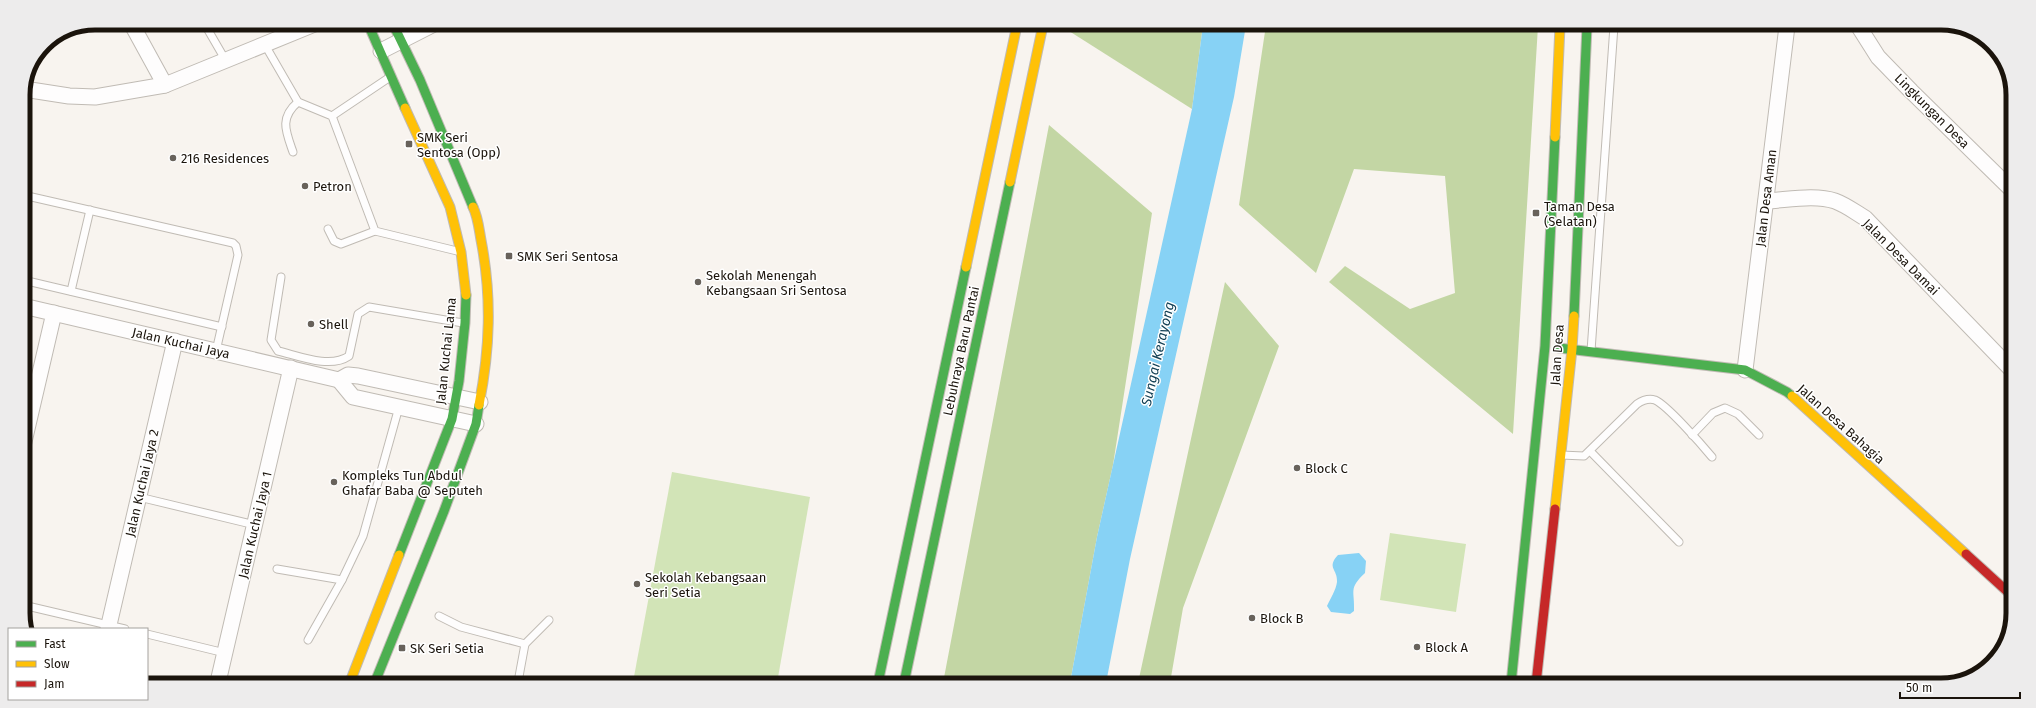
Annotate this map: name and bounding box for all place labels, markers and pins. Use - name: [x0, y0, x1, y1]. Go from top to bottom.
- place label: SMK Seri Sentosa (Opp): [417, 130, 500, 160]
- marker: SMK Seri Sentosa (Opp): [404, 139, 414, 149]
- place label: 216 Residences: [181, 151, 269, 166]
- marker: 216 Residences: [168, 153, 178, 163]
- place label: Petron: [313, 179, 352, 194]
- marker: Petron: [300, 181, 310, 191]
- place label: Taman Desa (Selatan): [1544, 199, 1615, 229]
- marker: Taman Desa (Selatan): [1531, 208, 1541, 218]
- place label: SMK Seri Sentosa: [517, 249, 618, 264]
- marker: SMK Seri Sentosa: [504, 251, 514, 261]
- place label: Sekolah Menengah Kebangsaan Sri Sentosa: [706, 268, 847, 298]
- marker: Sekolah Menengah Kebangsaan Sri Sentosa: [693, 277, 703, 287]
- place label: Shell: [319, 317, 349, 332]
- marker: Shell: [306, 319, 316, 329]
- place label: Block C: [1305, 461, 1349, 476]
- marker: Block C: [1292, 463, 1302, 473]
- place label: Kompleks Tun Abdul Ghafar Baba @ Seputeh: [342, 468, 483, 498]
- marker: Kompleks Tun Abdul Ghafar Baba @ Seputeh: [329, 477, 339, 487]
- place label: Sekolah Kebangsaan Seri Setia: [645, 570, 766, 600]
- marker: Sekolah Kebangsaan Seri Setia: [632, 579, 642, 589]
- place label: Block B: [1260, 611, 1304, 626]
- marker: Block B: [1247, 613, 1257, 623]
- place label: Block A: [1425, 640, 1469, 655]
- place label: SK Seri Setia: [410, 641, 484, 656]
- marker: Block A: [1412, 642, 1422, 652]
- marker: SK Seri Setia: [397, 643, 407, 653]

